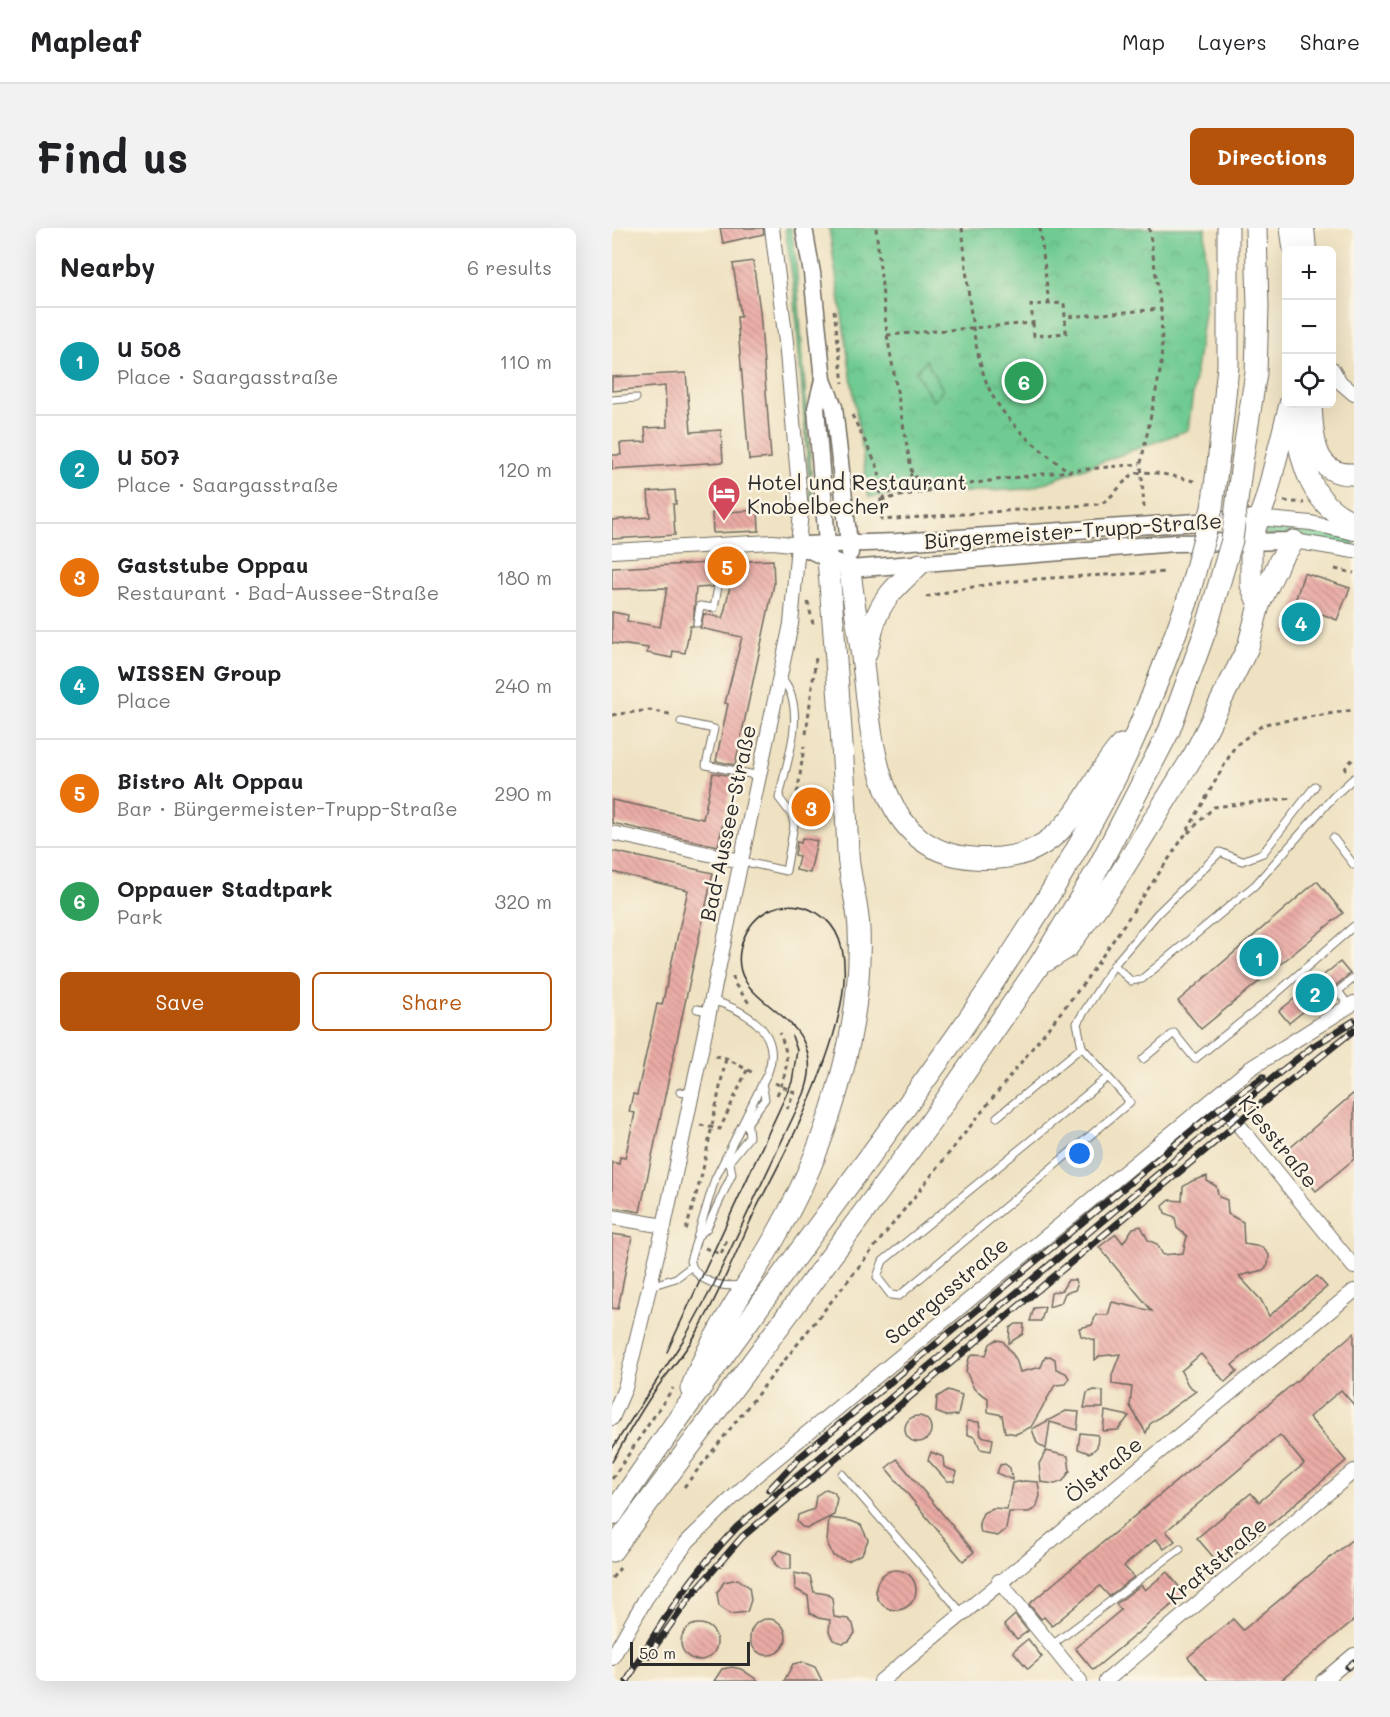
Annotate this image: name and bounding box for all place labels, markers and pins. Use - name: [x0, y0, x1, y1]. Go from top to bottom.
- pin: 6: [1004, 358, 1044, 404]
- place label: Hotel und Restaurant Knobelbecher: [747, 468, 967, 519]
- hotel icon: Hotel und Restaurant Knobelbecher: [706, 475, 742, 522]
- pin: 5: [708, 544, 746, 588]
- pin: 4: [1282, 600, 1320, 644]
- pin: 3: [792, 784, 830, 830]
- pin: 1: [1240, 934, 1278, 980]
- pin: 2: [1296, 970, 1334, 1016]

